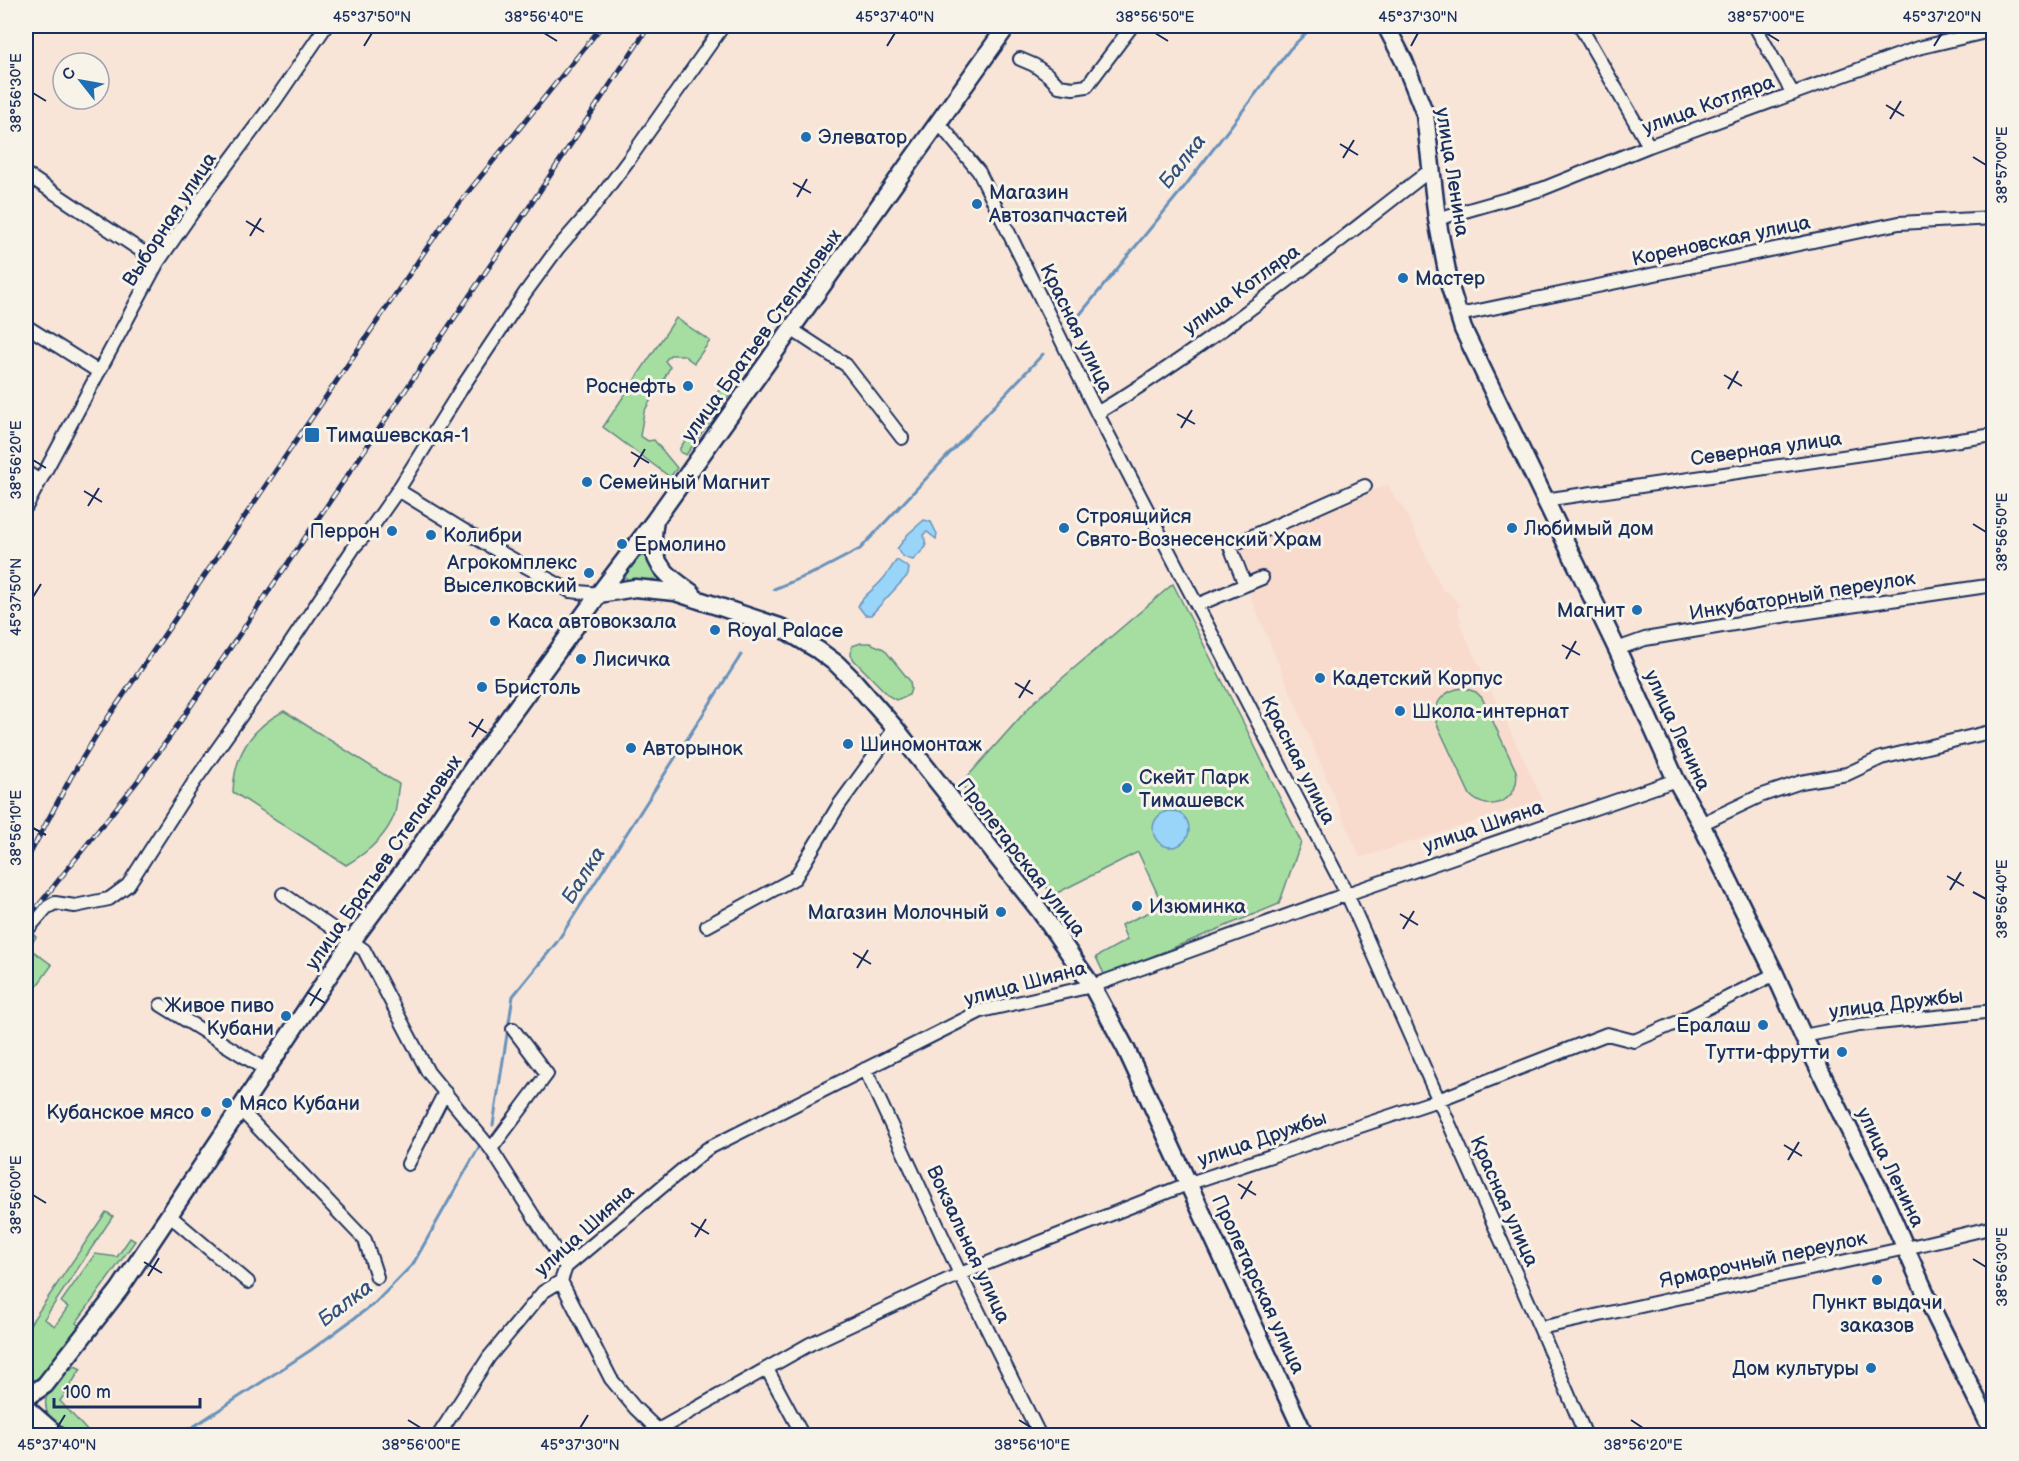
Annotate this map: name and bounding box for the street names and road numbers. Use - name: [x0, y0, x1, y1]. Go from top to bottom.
- street label: улица Котляра: [1639, 70, 1778, 140]
- street label: улица Ленина: [1430, 106, 1474, 239]
- street label: Выборная улица: [118, 148, 222, 291]
- street label: Кореновская улица: [1630, 210, 1813, 272]
- street label: улица Братьев Степановых: [677, 225, 847, 447]
- street label: улица Котляра: [1178, 239, 1305, 340]
- street label: Красная улица: [1034, 260, 1118, 397]
- street label: Северная улица: [1689, 426, 1844, 471]
- street label: Инкубаторный переулок: [1687, 566, 1917, 626]
- street label: улица Ленина: [1639, 666, 1716, 795]
- street label: Красная улица: [1255, 692, 1341, 829]
- street label: улица Братьев Степановых: [300, 750, 467, 975]
- street label: Пролетарская улица: [952, 773, 1091, 942]
- street label: улица Шияна: [1420, 795, 1547, 859]
- street label: улица Шияна: [962, 956, 1089, 1012]
- street label: улица Дружбы: [1828, 984, 1964, 1024]
- street label: улица Ленина: [1851, 1104, 1930, 1231]
- street label: улица Дружбы: [1195, 1106, 1330, 1172]
- street label: Красная улица: [1464, 1132, 1544, 1271]
- street label: Вокзальная улица: [921, 1162, 1015, 1327]
- street label: улица Шияна: [530, 1180, 639, 1282]
- street label: Пролетарская улица: [1206, 1191, 1310, 1378]
- street label: Ярмарочный переулок: [1657, 1226, 1870, 1294]

